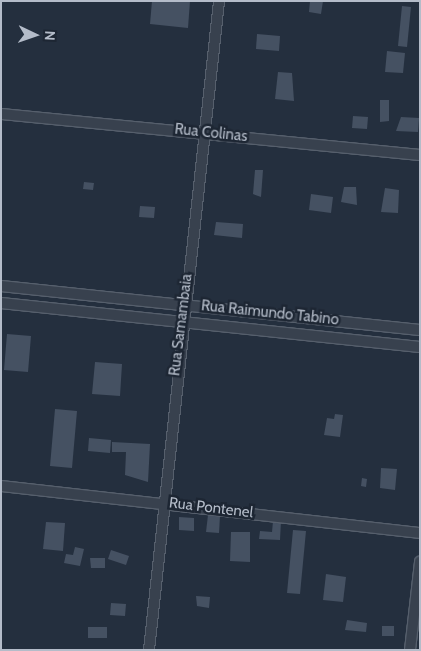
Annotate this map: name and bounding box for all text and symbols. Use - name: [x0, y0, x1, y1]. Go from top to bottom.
- north arrow: [10, 10, 60, 60]
- text: N: [41, 30, 59, 41]
- street label: Rua Colinas: [174, 120, 248, 146]
- street label: Rua Samambaia: [166, 273, 196, 377]
- street label: Rua Raimundo Tabino: [200, 297, 340, 329]
- street label: Rua Pontenel: [168, 494, 254, 522]

